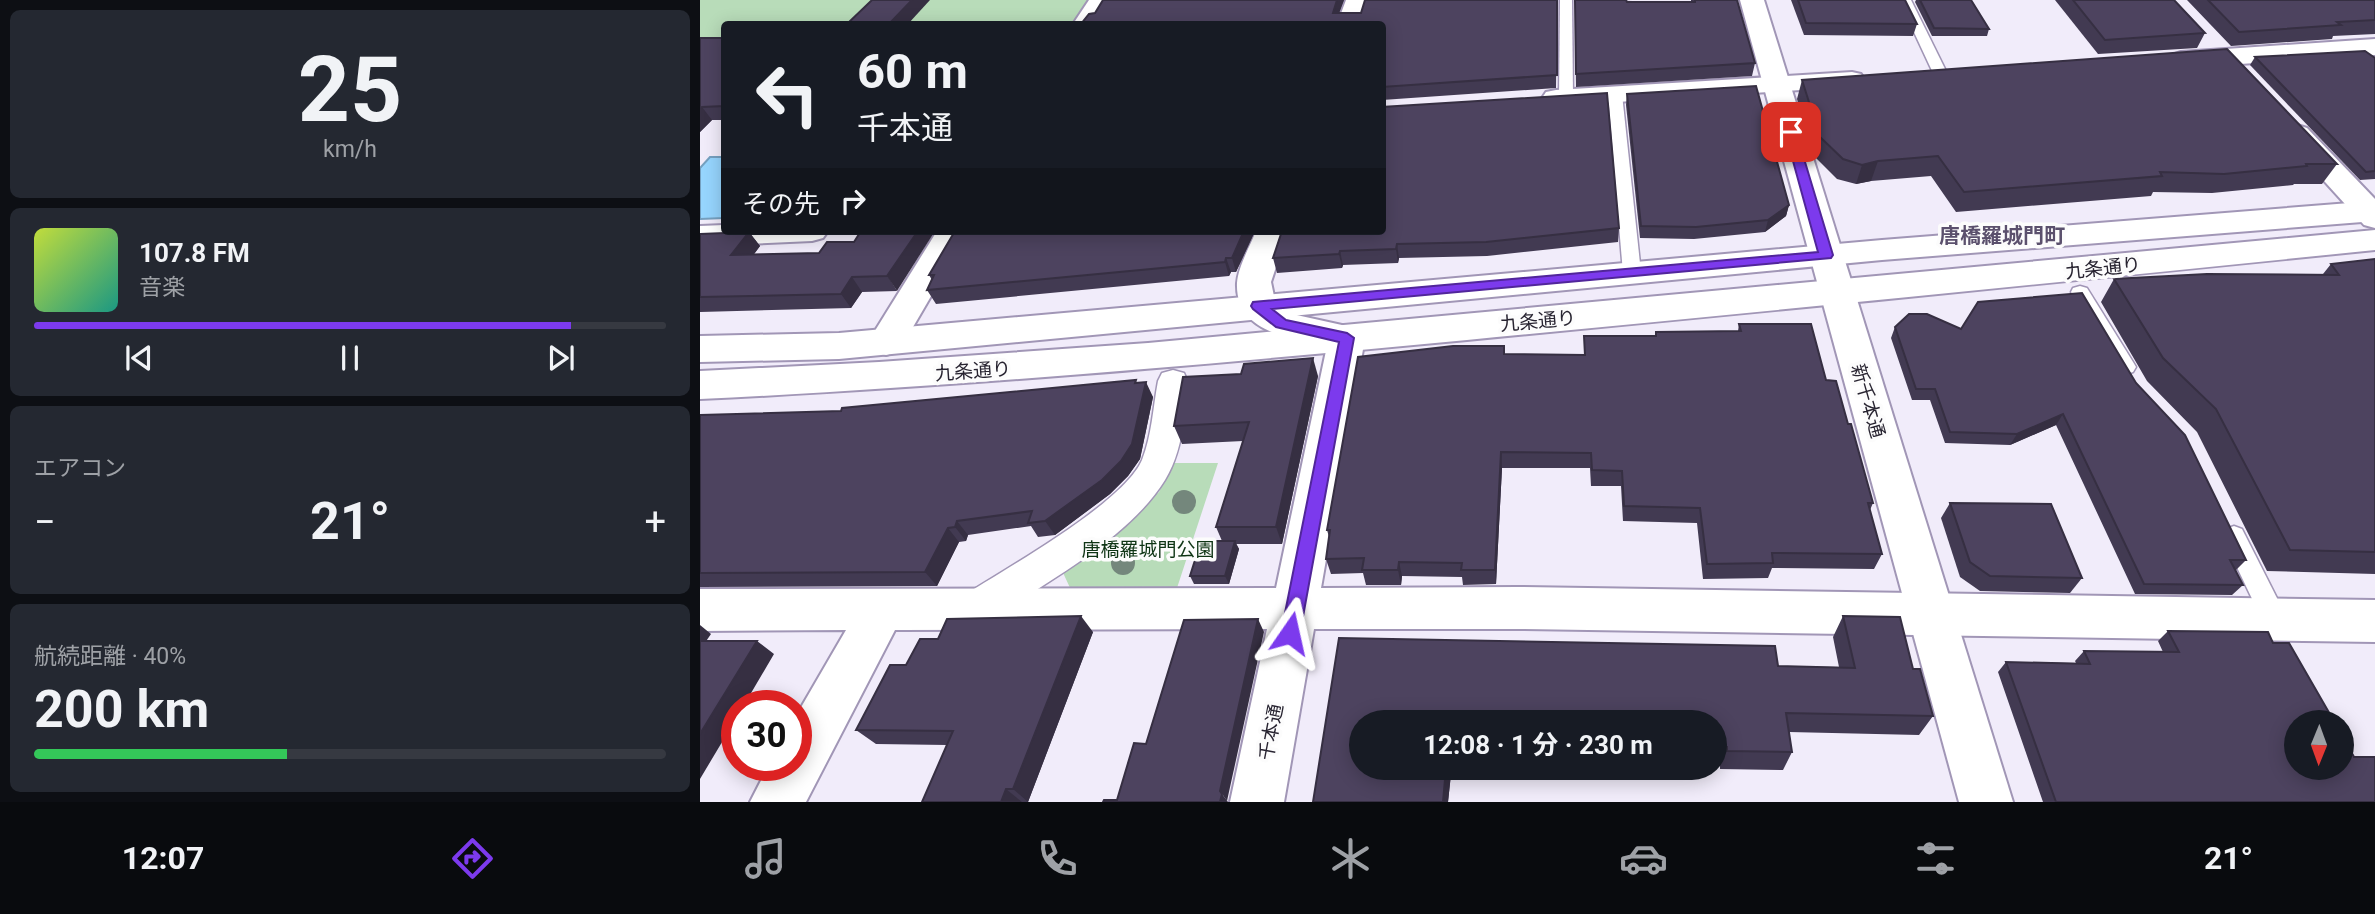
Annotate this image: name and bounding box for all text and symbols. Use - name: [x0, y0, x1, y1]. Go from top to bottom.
- text: 25: [298, 37, 402, 143]
- text: 60 m: [857, 43, 968, 100]
- icon: left: [742, 49, 833, 140]
- pin: [1761, 102, 1821, 162]
- text: 千本通: [857, 109, 953, 147]
- icon: arrive: [1772, 113, 1810, 151]
- text: km/h: [323, 136, 377, 163]
- icon: right: [834, 182, 872, 220]
- text: その先: [742, 189, 820, 219]
- district label: 唐橋羅城門町: [1939, 224, 2065, 248]
- text: 107.8 FM: [139, 238, 250, 268]
- street label: 九条通り: [2064, 253, 2142, 283]
- text: 音楽: [139, 274, 185, 301]
- street label: 九条通り: [1499, 306, 1577, 336]
- icon: previous: [120, 339, 158, 377]
- icon: pause: [331, 339, 369, 377]
- icon: next: [542, 339, 580, 377]
- street label: 九条通り: [934, 357, 1012, 385]
- street label: 新千本通: [1846, 361, 1890, 441]
- text: エアコン: [34, 455, 126, 482]
- text: 21°: [310, 491, 390, 552]
- text: −: [34, 500, 56, 544]
- text: +: [644, 500, 666, 544]
- park label: 唐橋羅城門公園: [1081, 538, 1215, 561]
- position arrow: [1253, 596, 1327, 670]
- text: 航続距離 · 40%: [34, 643, 186, 670]
- text: 200 km: [34, 679, 209, 740]
- speed limit sign: 30: [721, 690, 812, 781]
- street label: 千本通: [1254, 702, 1288, 762]
- north arrow: [2284, 710, 2354, 780]
- map controls: [2284, 710, 2354, 780]
- text: 12:08 · 1 分 · 230 m: [1423, 730, 1653, 760]
- icon: directions: [448, 834, 497, 883]
- icon: music: [741, 834, 790, 883]
- icon: phone: [1033, 834, 1082, 883]
- icon: climate: [1326, 834, 1375, 883]
- icon: car: [1619, 834, 1668, 883]
- icon: filters: [1911, 834, 1960, 883]
- text: 12:07: [122, 839, 204, 877]
- text: 21°: [2204, 839, 2253, 877]

